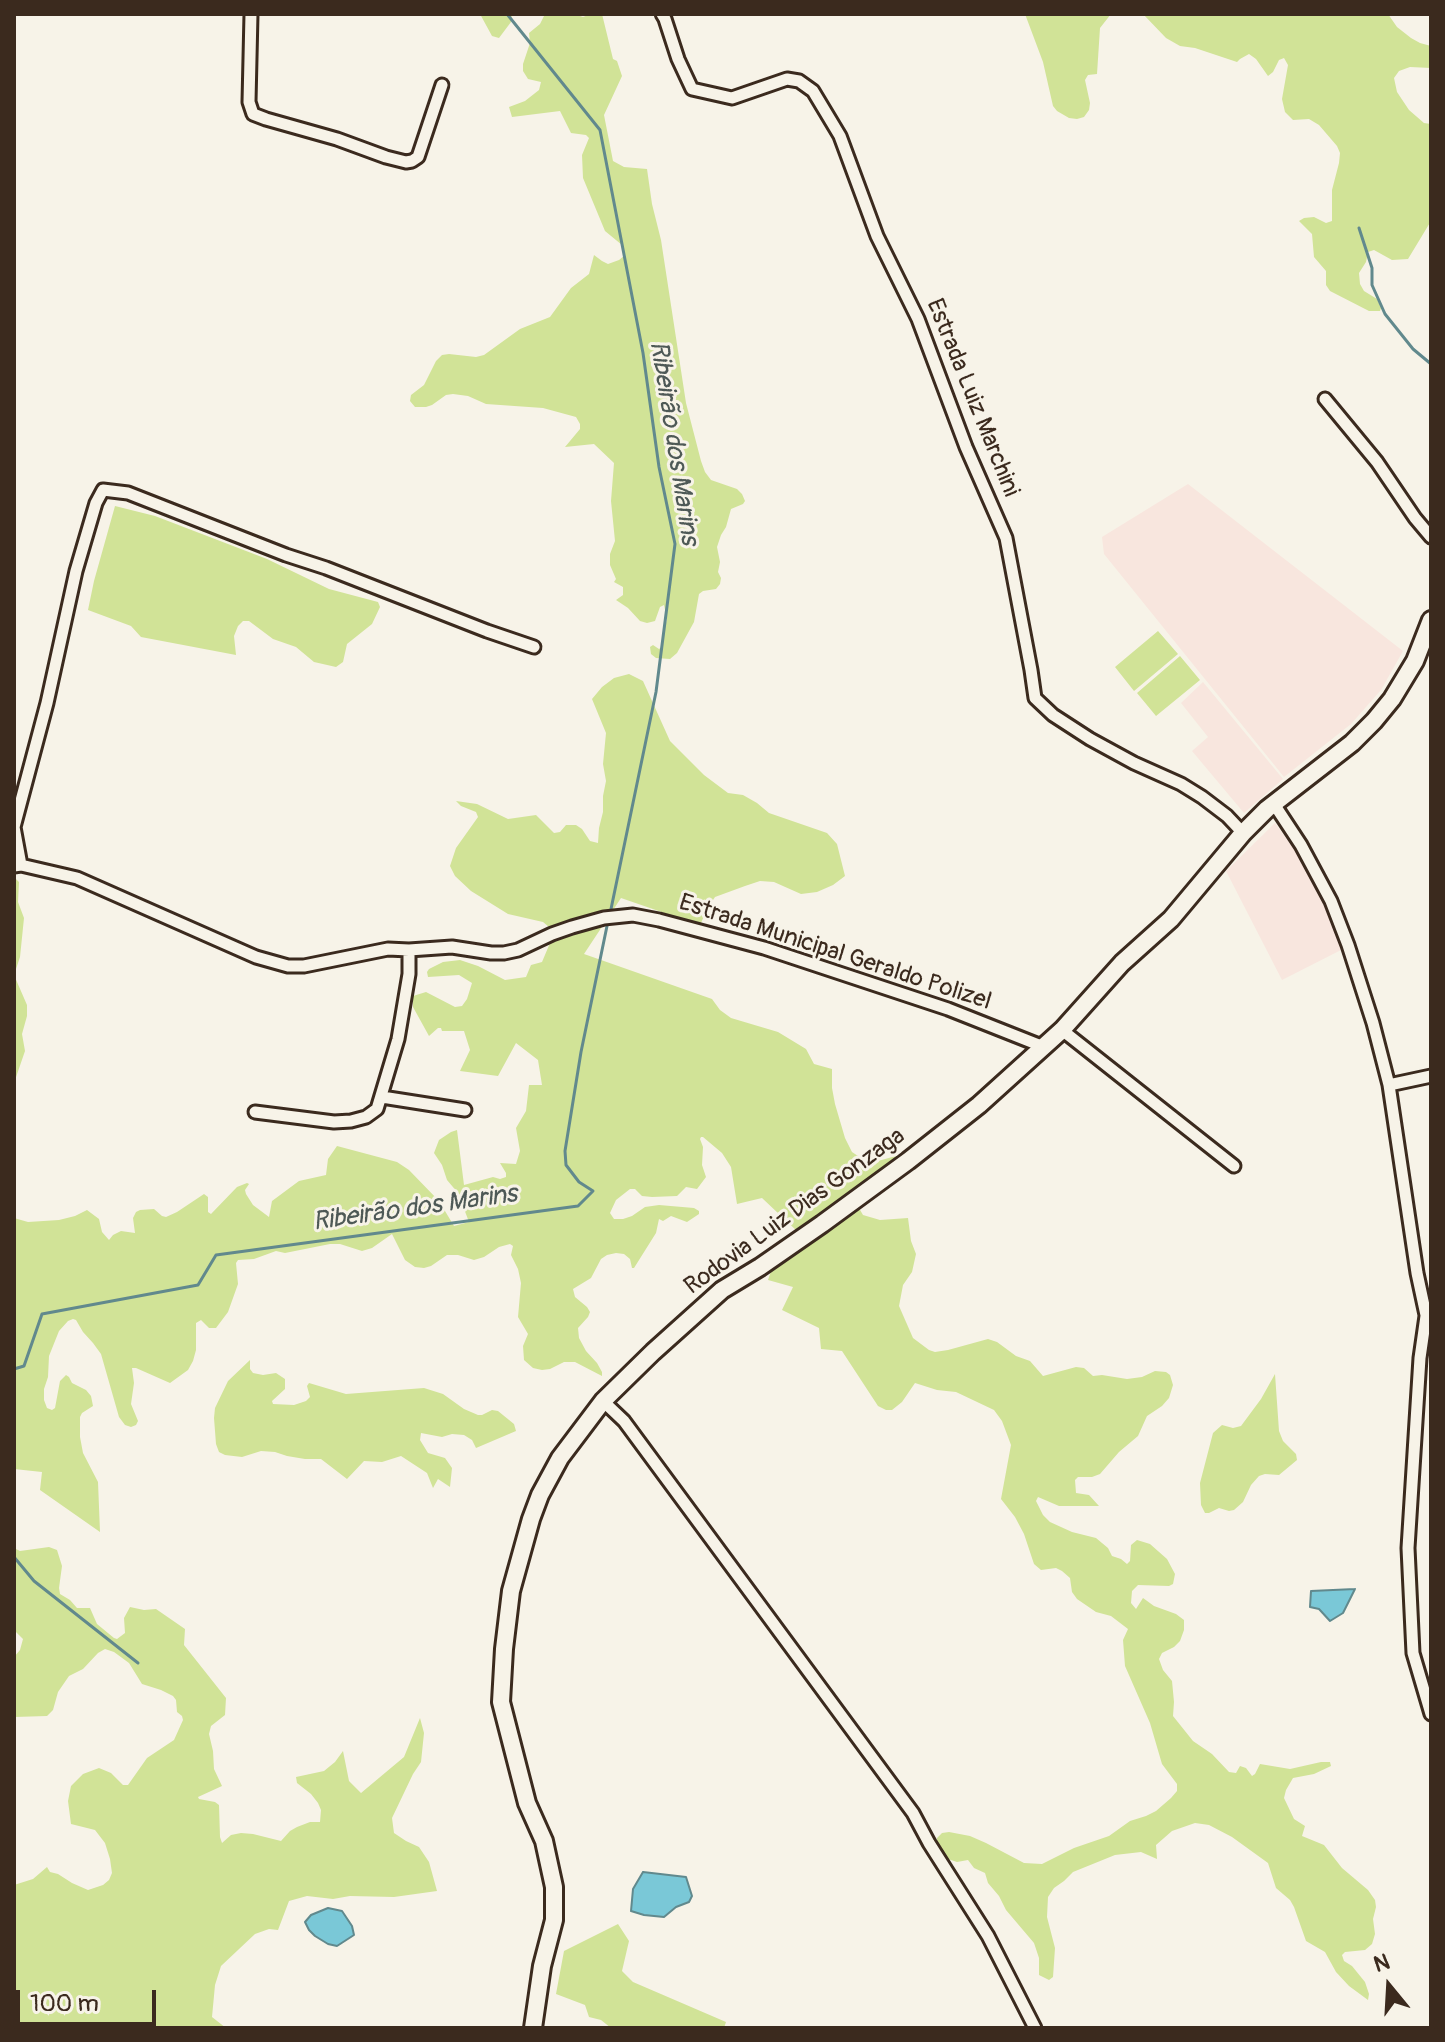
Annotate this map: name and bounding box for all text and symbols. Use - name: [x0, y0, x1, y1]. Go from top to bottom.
- street label: Estrada Luiz Marchini: [919, 295, 1025, 501]
- water label: Ribeirão dos Marins: [641, 339, 705, 547]
- street label: Estrada Municipal Geraldo Polizel: [675, 889, 995, 1017]
- street label: Rodovia Luiz Dias Gonzaga: [679, 1122, 911, 1302]
- water label: Ribeirão dos Marins: [311, 1179, 519, 1239]
- north arrow: [1349, 1946, 1429, 2026]
- text: N: [1370, 1948, 1393, 1979]
- scale bar: [20, 1974, 160, 2024]
- text: 100 m: [30, 1989, 99, 2018]

